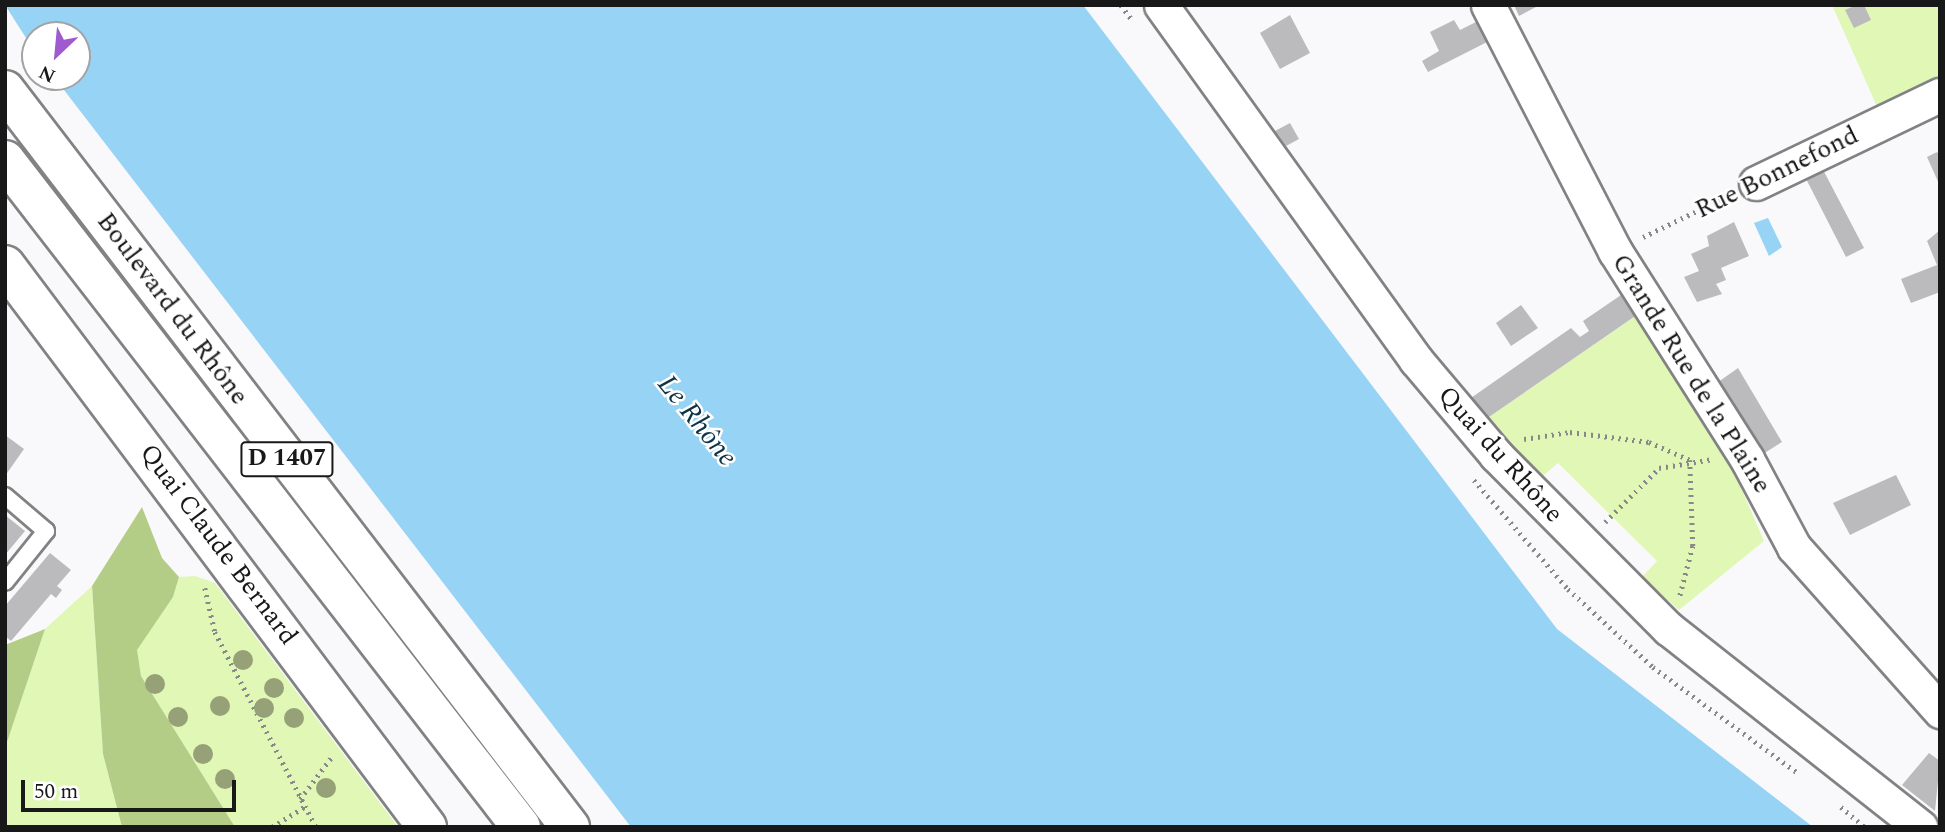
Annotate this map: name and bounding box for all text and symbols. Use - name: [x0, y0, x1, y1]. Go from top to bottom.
- north arrow: [21, 21, 91, 91]
- text: N: [34, 57, 61, 90]
- street label: Rue Bonnefond: [1690, 120, 1864, 226]
- street label: Boulevard du Rhône: [90, 207, 254, 411]
- street label: Grande Rue de la Plaine: [1605, 249, 1777, 499]
- water label: Le Rhône: [650, 368, 744, 474]
- street label: Quai du Rhône: [1431, 380, 1569, 530]
- street label: Quai Claude Bernard: [132, 438, 304, 652]
- road number: D 1407: [240, 438, 334, 480]
- scale bar: [24, 766, 240, 810]
- text: 50 m: [34, 776, 78, 808]

